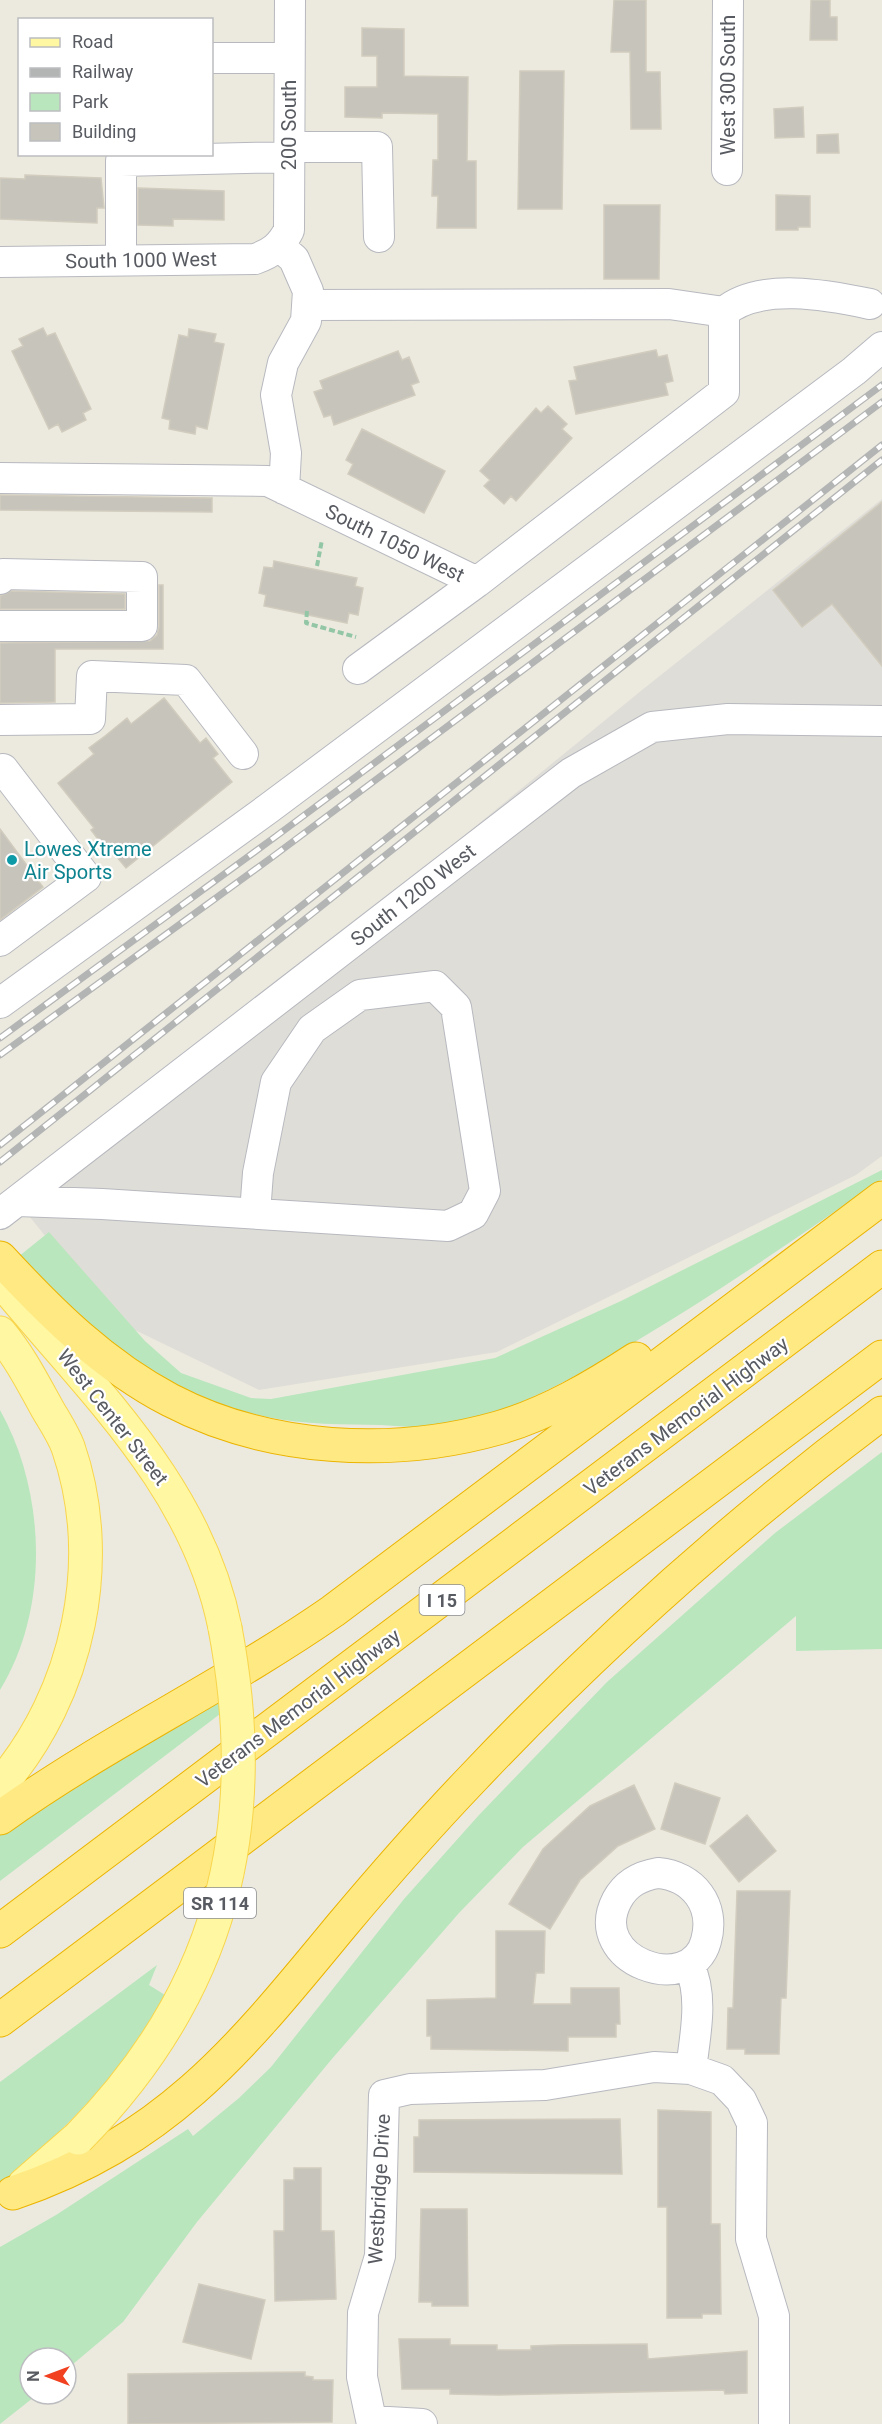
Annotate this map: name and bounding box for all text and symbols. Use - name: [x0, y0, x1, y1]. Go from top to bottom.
- street label: West 300 South: [716, 15, 740, 155]
- legend: [18, 18, 213, 156]
- text: Road: [72, 31, 113, 52]
- text: Railway: [72, 61, 134, 82]
- street label: 200 South: [277, 80, 301, 170]
- text: Park: [72, 91, 109, 112]
- text: Building: [72, 121, 136, 142]
- street label: South 1000 West: [65, 247, 217, 273]
- street label: South 1050 West: [322, 499, 468, 587]
- place label: Lowes Xtreme Air Sports: [24, 837, 152, 884]
- street label: South 1200 West: [346, 839, 480, 951]
- marker: Lowes Xtreme Air Sports: [5, 853, 19, 867]
- street label: Veterans Memorial Highway: [579, 1331, 793, 1501]
- street label: West Center Street: [52, 1344, 174, 1490]
- road number: I 15: [420, 1585, 464, 1615]
- street label: Veterans Memorial Highway: [191, 1623, 405, 1793]
- road number: SR 114: [184, 1888, 256, 1918]
- street label: Westbridge Drive: [363, 2113, 395, 2265]
- north arrow: [18, 2346, 78, 2406]
- text: N: [24, 2370, 43, 2382]

